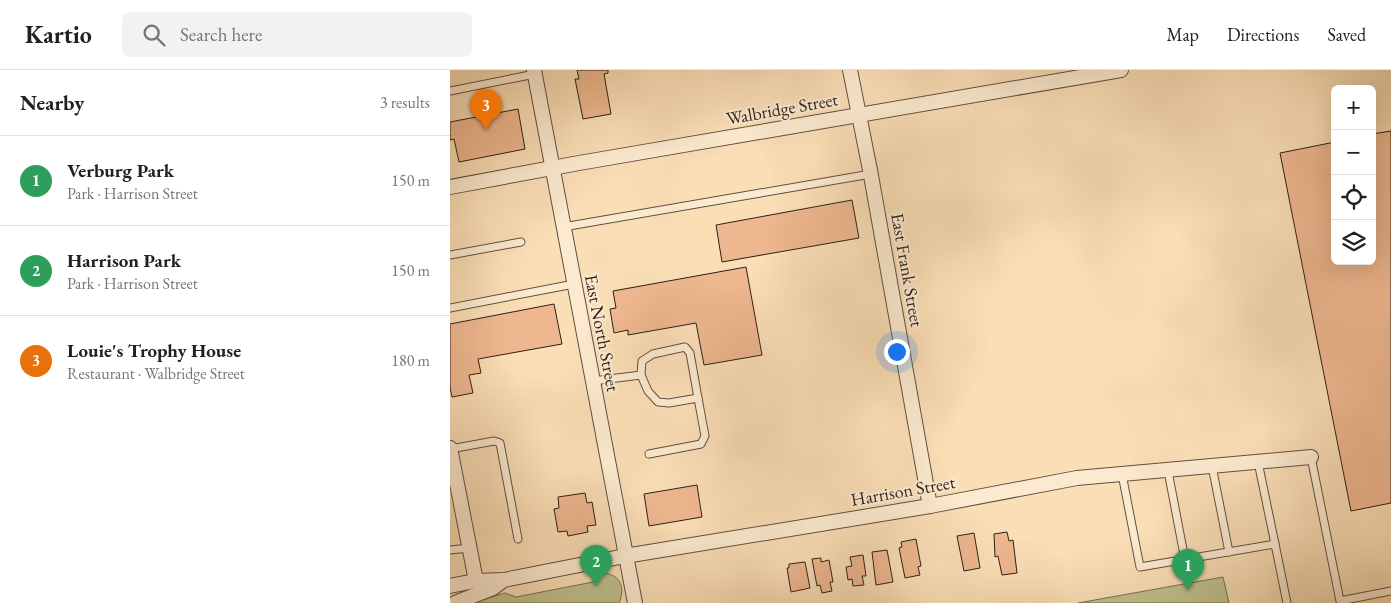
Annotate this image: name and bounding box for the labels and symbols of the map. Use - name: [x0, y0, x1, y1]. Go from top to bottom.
- street label: Walbridge Street: [724, 87, 840, 130]
- pin: 3: [470, 89, 502, 130]
- street label: East Frank Street: [886, 211, 929, 329]
- street label: East North Street: [580, 272, 625, 394]
- your location: [884, 339, 910, 365]
- street label: Harrison Street: [849, 470, 957, 511]
- pin: 2: [580, 545, 612, 586]
- pin: 1: [1172, 549, 1204, 590]

